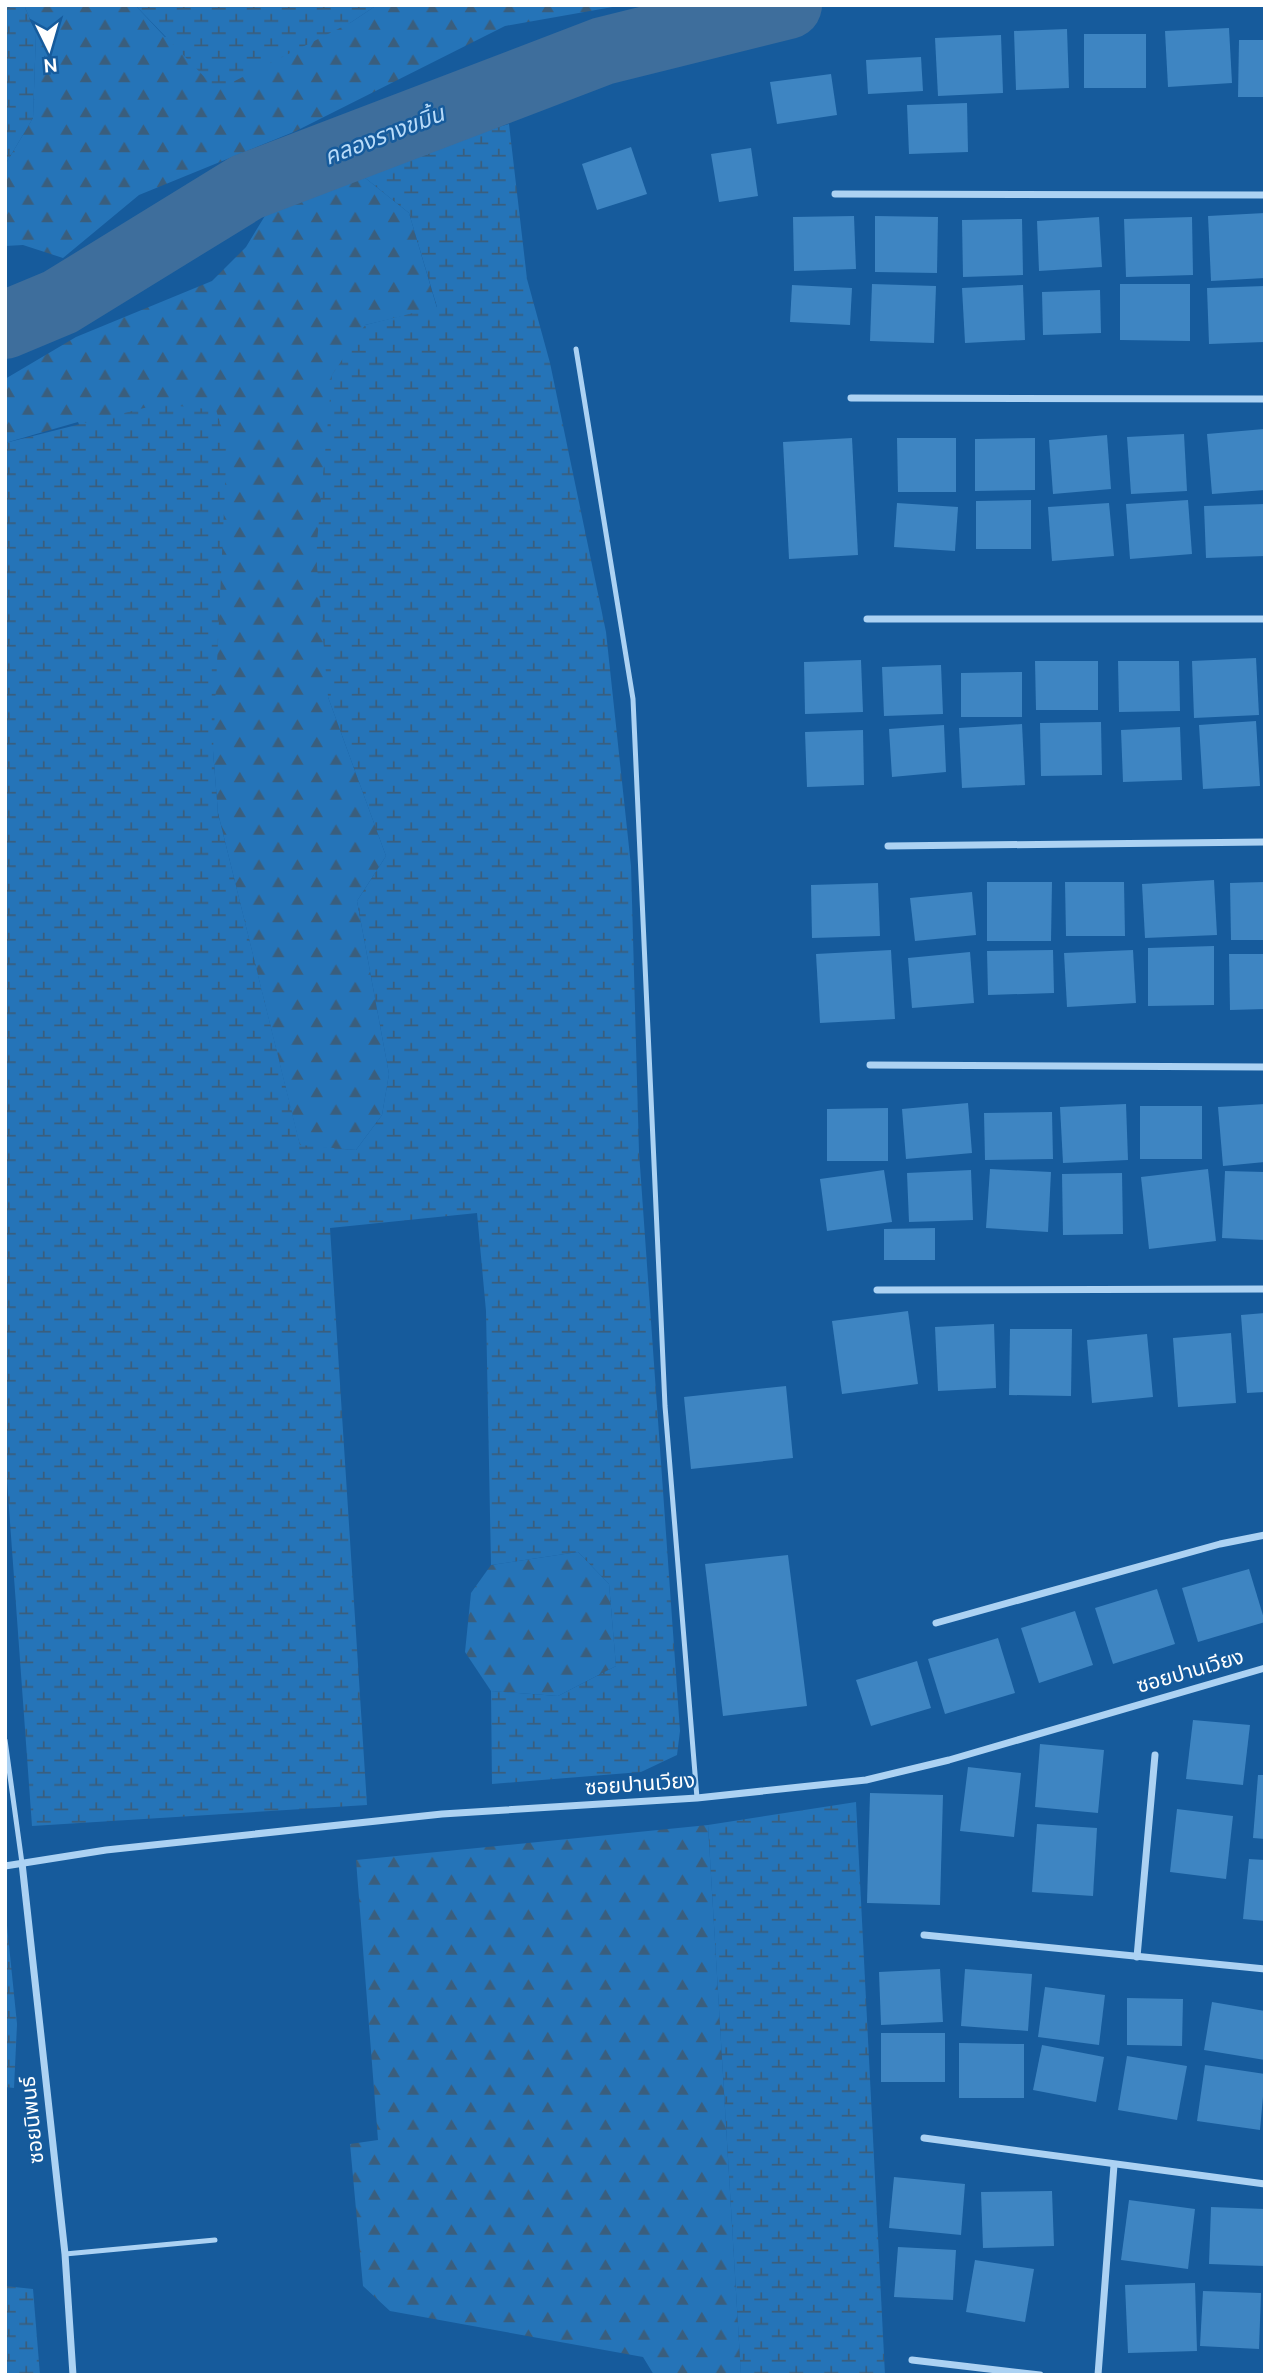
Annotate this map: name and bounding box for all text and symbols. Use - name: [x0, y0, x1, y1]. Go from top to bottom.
- north arrow: [14, 14, 84, 84]
- text: N: [42, 54, 59, 78]
- water label: คลองรางขมิ้น: [320, 98, 449, 169]
- street label: ซอยปานเวียง: [1133, 1643, 1246, 1697]
- street label: ซอยปานเวียง: [584, 1767, 696, 1799]
- street label: ซอยนิพนธ์: [14, 2075, 48, 2165]

